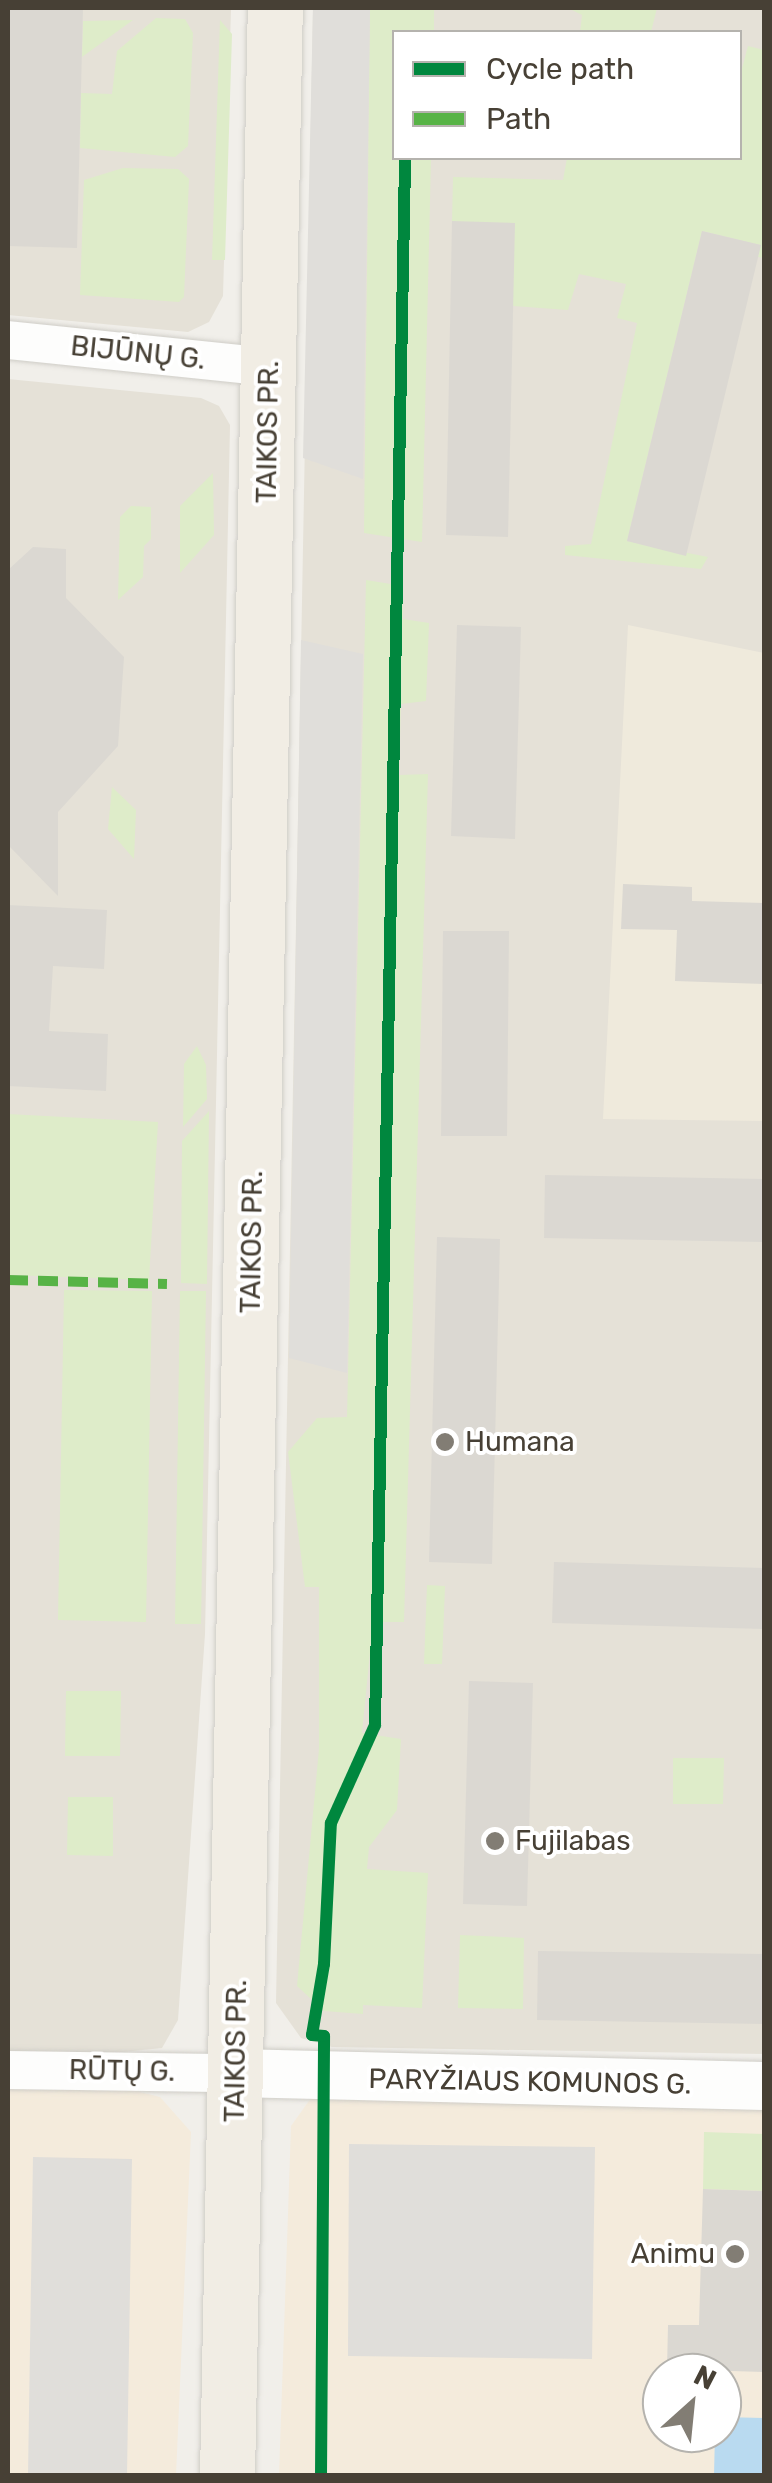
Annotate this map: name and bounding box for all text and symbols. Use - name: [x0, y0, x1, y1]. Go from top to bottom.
- legend: [392, 30, 742, 160]
- text: Cycle path: [486, 51, 634, 87]
- text: Path: [486, 101, 551, 137]
- street label: BIJŪNŲ G.: [69, 329, 207, 377]
- street label: TAIKOS PR.: [250, 360, 286, 504]
- street label: TAIKOS PR.: [234, 1170, 270, 1314]
- place label: Humana: [465, 1425, 575, 1459]
- marker: Humana: [434, 1431, 456, 1453]
- place label: Fujilabas: [515, 1824, 631, 1858]
- marker: Fujilabas: [484, 1830, 506, 1852]
- street label: TAIKOS PR.: [218, 1979, 254, 2123]
- street label: RŪTŲ G.: [69, 2053, 175, 2089]
- street label: PARYŽIAUS KOMUNOS G.: [368, 2062, 692, 2102]
- place label: Animu: [631, 2237, 715, 2271]
- marker: Animu: [724, 2243, 746, 2265]
- north arrow: [642, 2353, 742, 2453]
- text: N: [688, 2358, 721, 2397]

